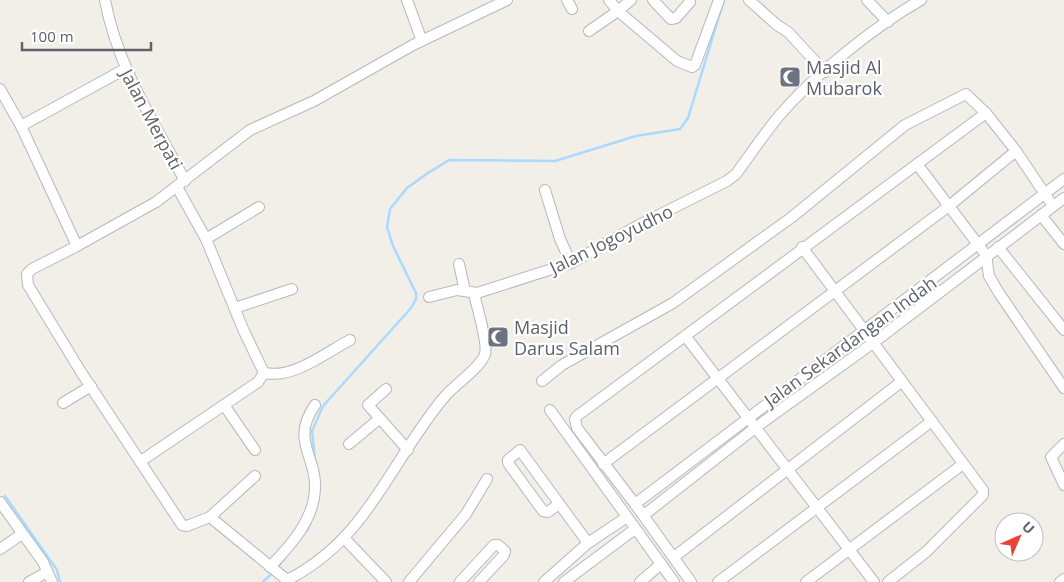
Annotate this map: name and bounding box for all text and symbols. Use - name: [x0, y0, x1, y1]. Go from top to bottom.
- scale bar: [22, 20, 151, 52]
- text: 100 m: [30, 26, 74, 46]
- place label: Masjid Al Mubarok: [806, 55, 882, 100]
- street label: Jalan Merpati: [114, 63, 189, 174]
- mosque icon: Masjid Al Mubarok: [778, 65, 802, 89]
- street label: Jalan Jogoyudho: [544, 199, 677, 280]
- street label: Jalan Sekardangan Indah: [757, 270, 941, 413]
- place label: Masjid Darus Salam: [514, 315, 620, 360]
- mosque icon: Masjid Darus Salam: [486, 325, 510, 349]
- north arrow: [994, 512, 1044, 562]
- text: U: [1018, 517, 1039, 538]

